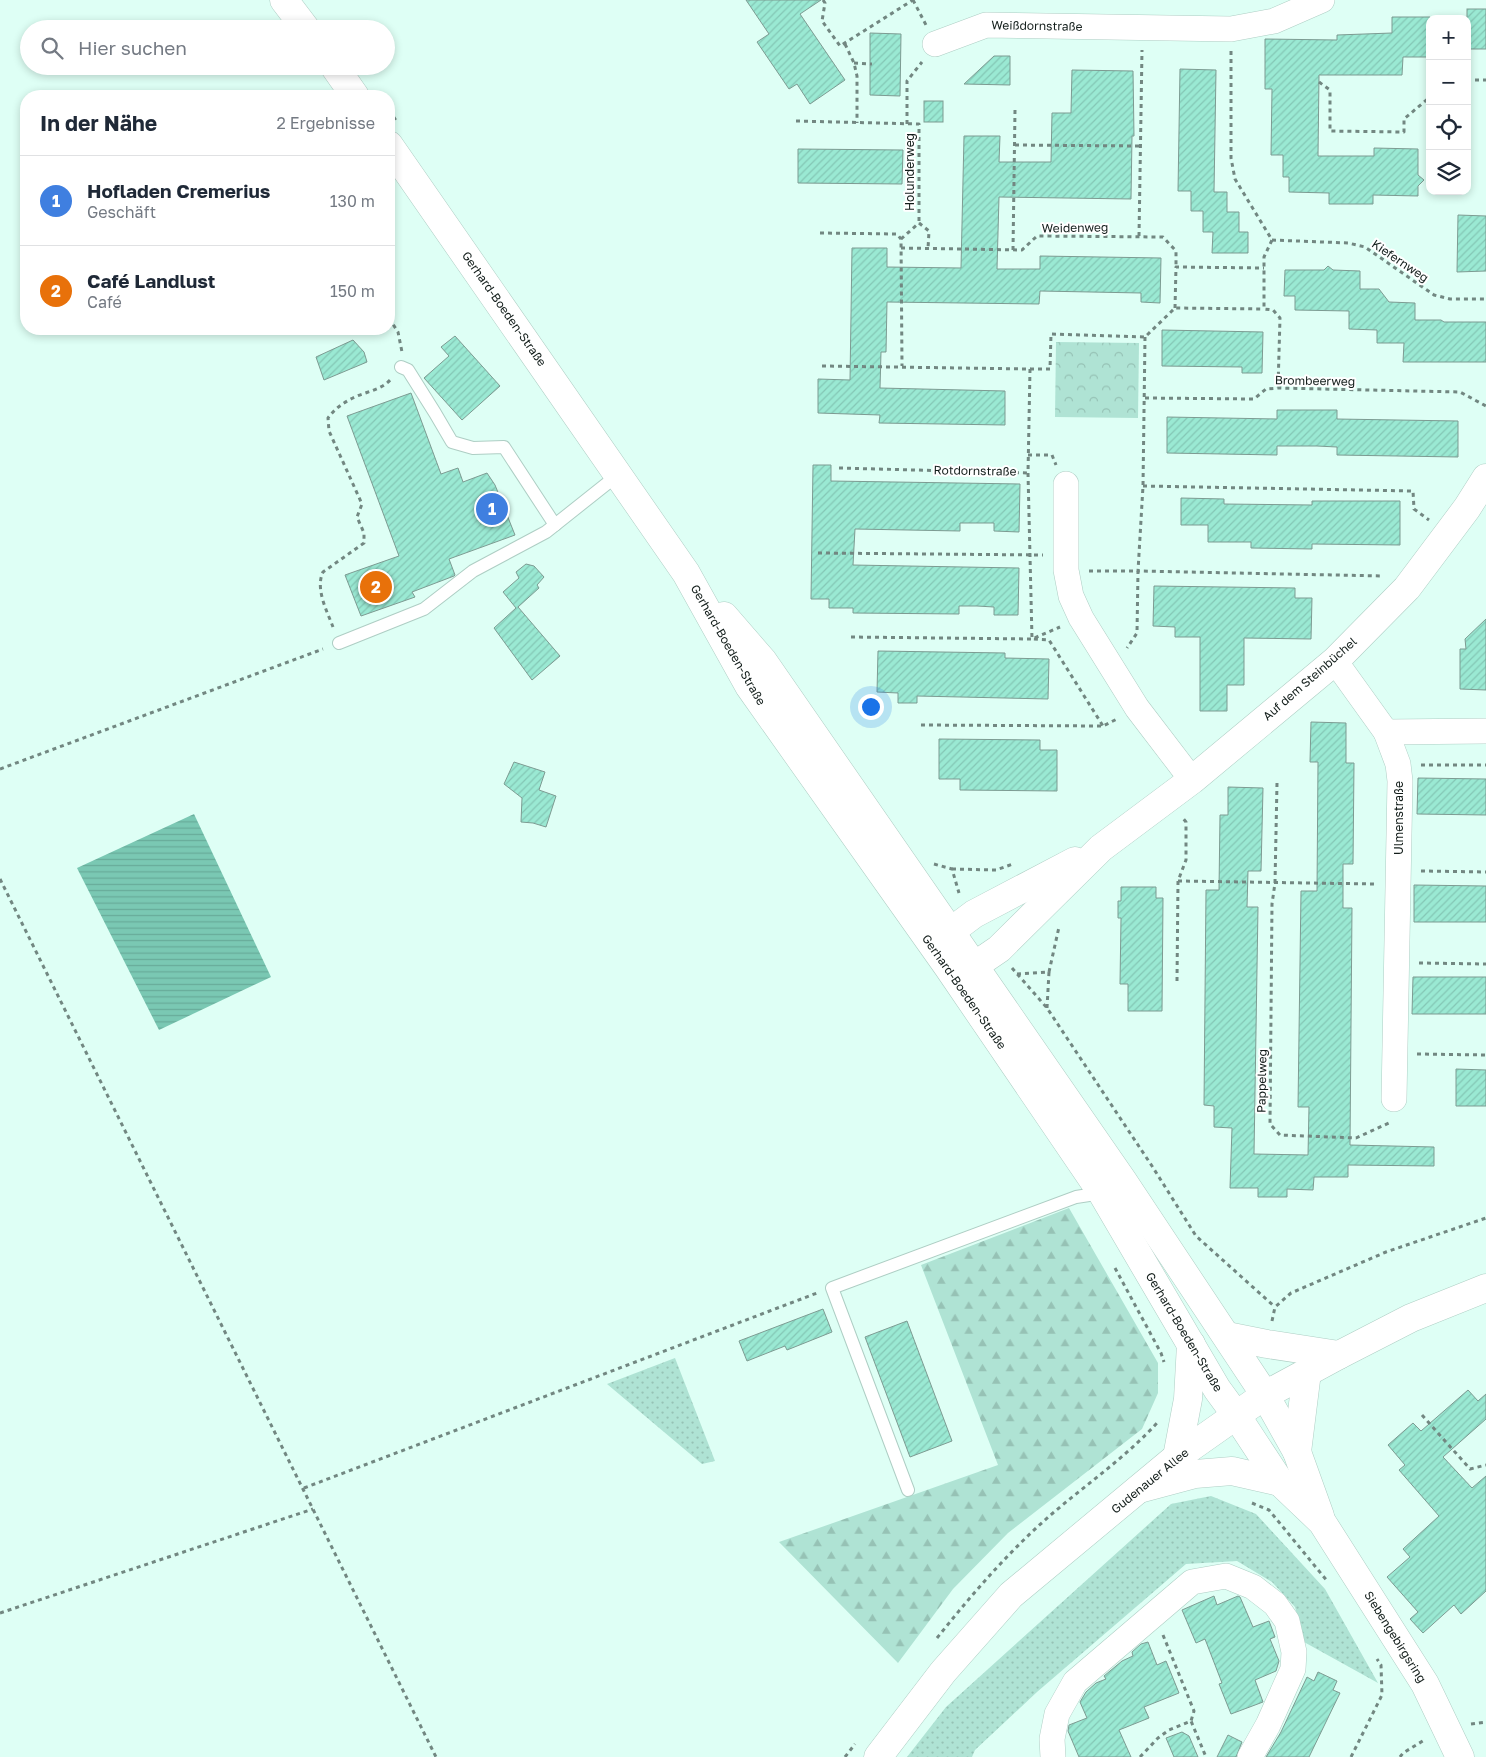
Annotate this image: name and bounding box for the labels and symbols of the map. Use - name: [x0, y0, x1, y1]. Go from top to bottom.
- street label: Weißdornstraße: [991, 17, 1083, 34]
- street label: Holunderweg: [902, 133, 917, 211]
- street label: Weidenweg: [1041, 219, 1108, 236]
- street label: Kiefernweg: [1369, 236, 1432, 285]
- street label: Gerhard-Boeden-Straße: [459, 248, 550, 369]
- street label: Brombeerweg: [1275, 372, 1355, 389]
- street label: Rotdornstraße: [933, 462, 1017, 479]
- pin: 1: [476, 490, 508, 528]
- pin: 2: [360, 568, 392, 606]
- street label: Gerhard-Boeden-Straße: [688, 582, 769, 708]
- street label: Auf dem Steinbüchel: [1260, 634, 1360, 724]
- your location: [858, 694, 884, 720]
- street label: Ulmenstraße: [1391, 781, 1406, 855]
- street label: Gerhard-Boeden-Straße: [919, 931, 1010, 1052]
- street label: Pappelweg: [1253, 1049, 1270, 1113]
- street label: Gerhard-Boeden-Straße: [1143, 1269, 1226, 1394]
- street label: Gudenauer Allee: [1108, 1445, 1192, 1516]
- street label: Siebengebirgsring: [1361, 1588, 1430, 1685]

